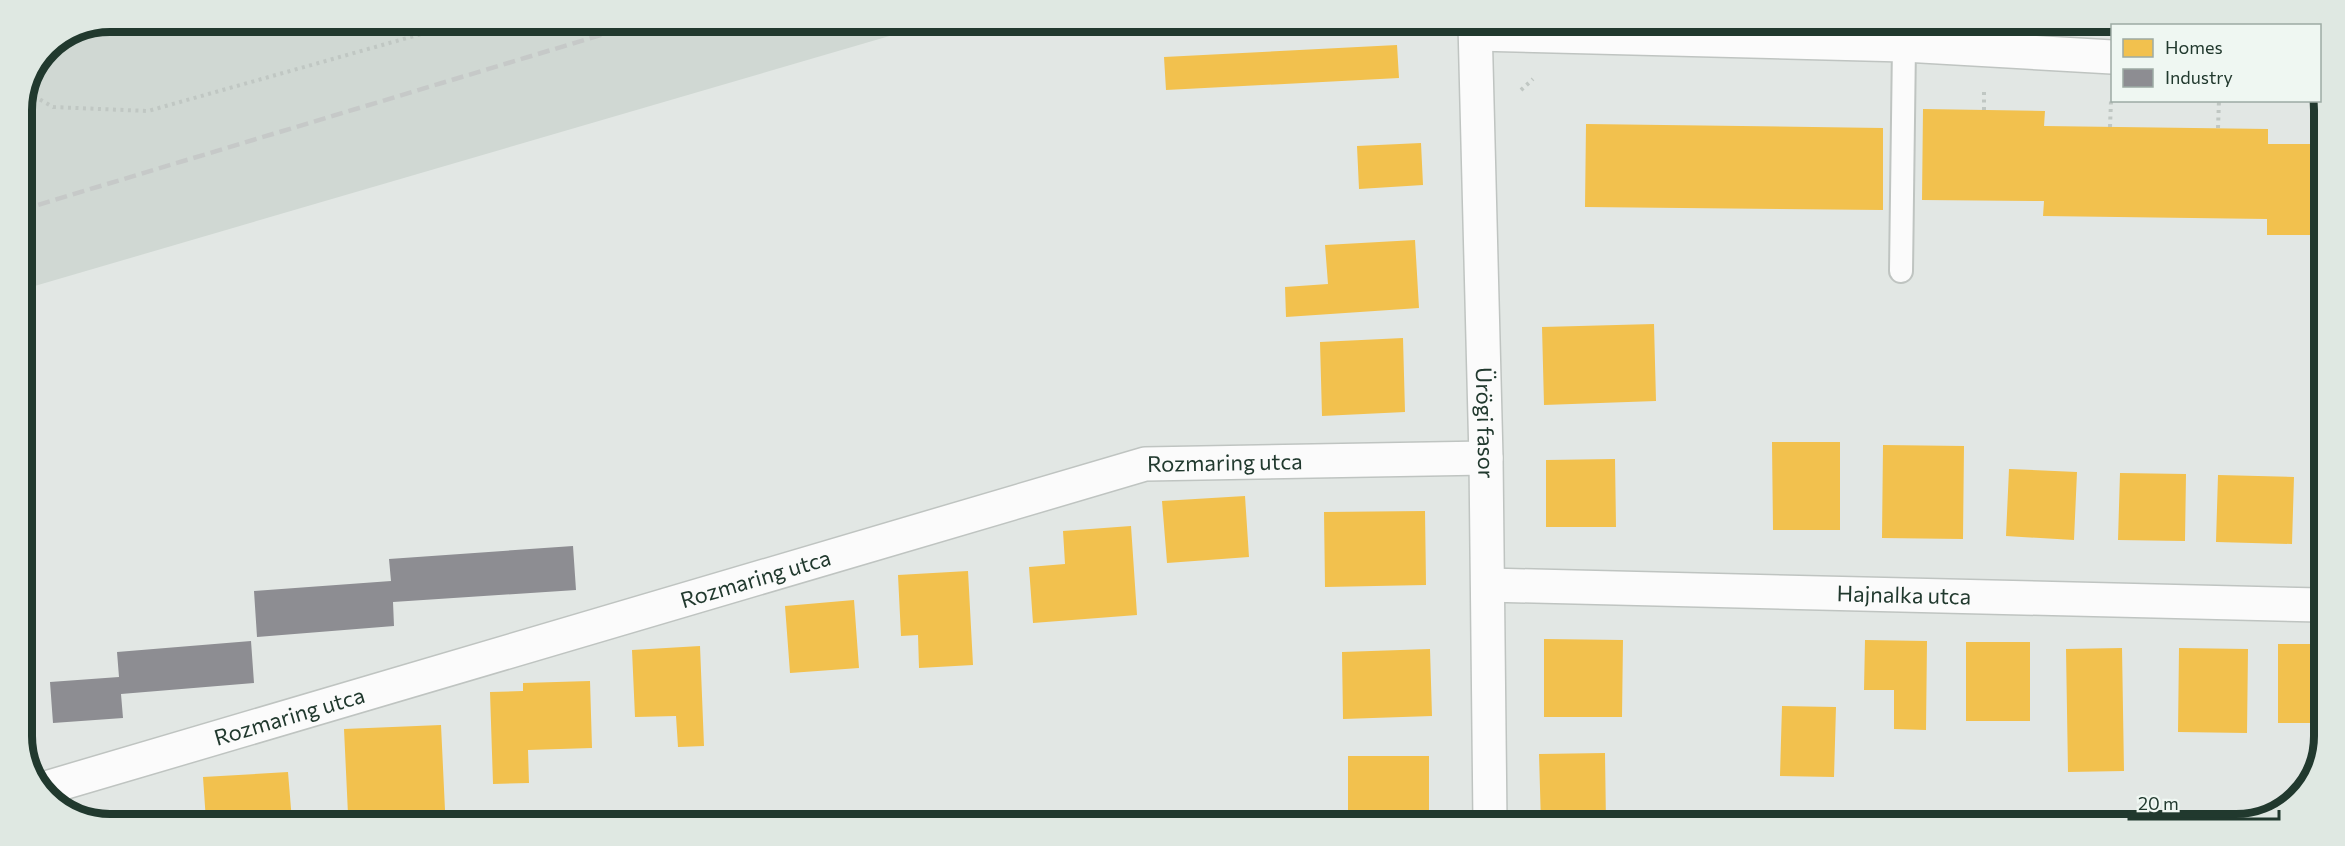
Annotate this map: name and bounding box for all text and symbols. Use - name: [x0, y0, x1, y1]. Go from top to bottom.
- legend: [2111, 24, 2321, 102]
- text: Homes: [2165, 36, 2223, 58]
- text: Industry: [2165, 66, 2233, 88]
- street label: Ürögi fasor: [1471, 367, 1500, 479]
- street label: Rozmaring utca: [1147, 447, 1303, 477]
- street label: Rozmaring utca: [677, 543, 834, 613]
- street label: Hajnalka utca: [1836, 579, 1972, 610]
- street label: Rozmaring utca: [211, 681, 368, 751]
- scale bar: [2129, 783, 2279, 821]
- text: 20 m: [2138, 792, 2179, 814]

